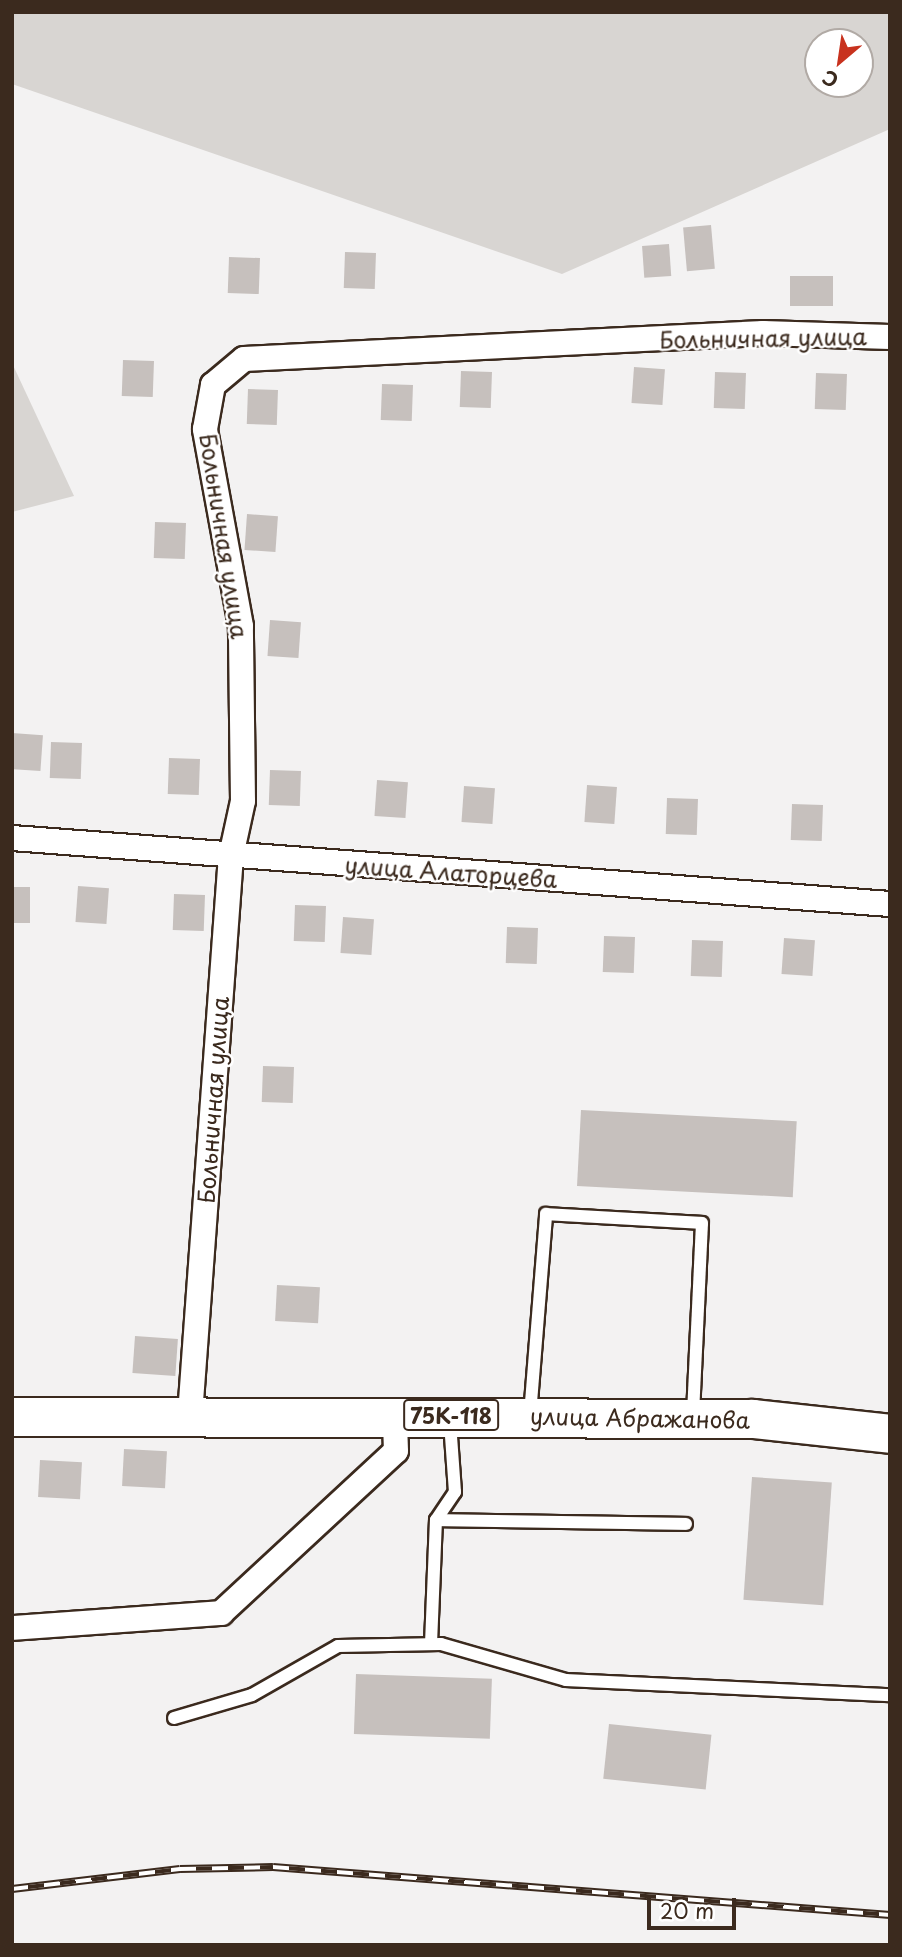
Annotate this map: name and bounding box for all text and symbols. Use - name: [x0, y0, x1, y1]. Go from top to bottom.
- north arrow: [804, 28, 874, 98]
- text: С: [817, 64, 843, 95]
- street label: Больничная улица: [658, 322, 868, 354]
- street label: Больничная улица: [194, 431, 254, 641]
- street label: улица Алаторцева: [343, 851, 559, 893]
- street label: Больничная улица: [192, 995, 234, 1205]
- road number: 75К-118: [402, 1398, 500, 1432]
- street label: улица Абражанова: [529, 1402, 751, 1434]
- scale bar: [650, 1884, 739, 1928]
- text: 20 m: [660, 1894, 714, 1926]

